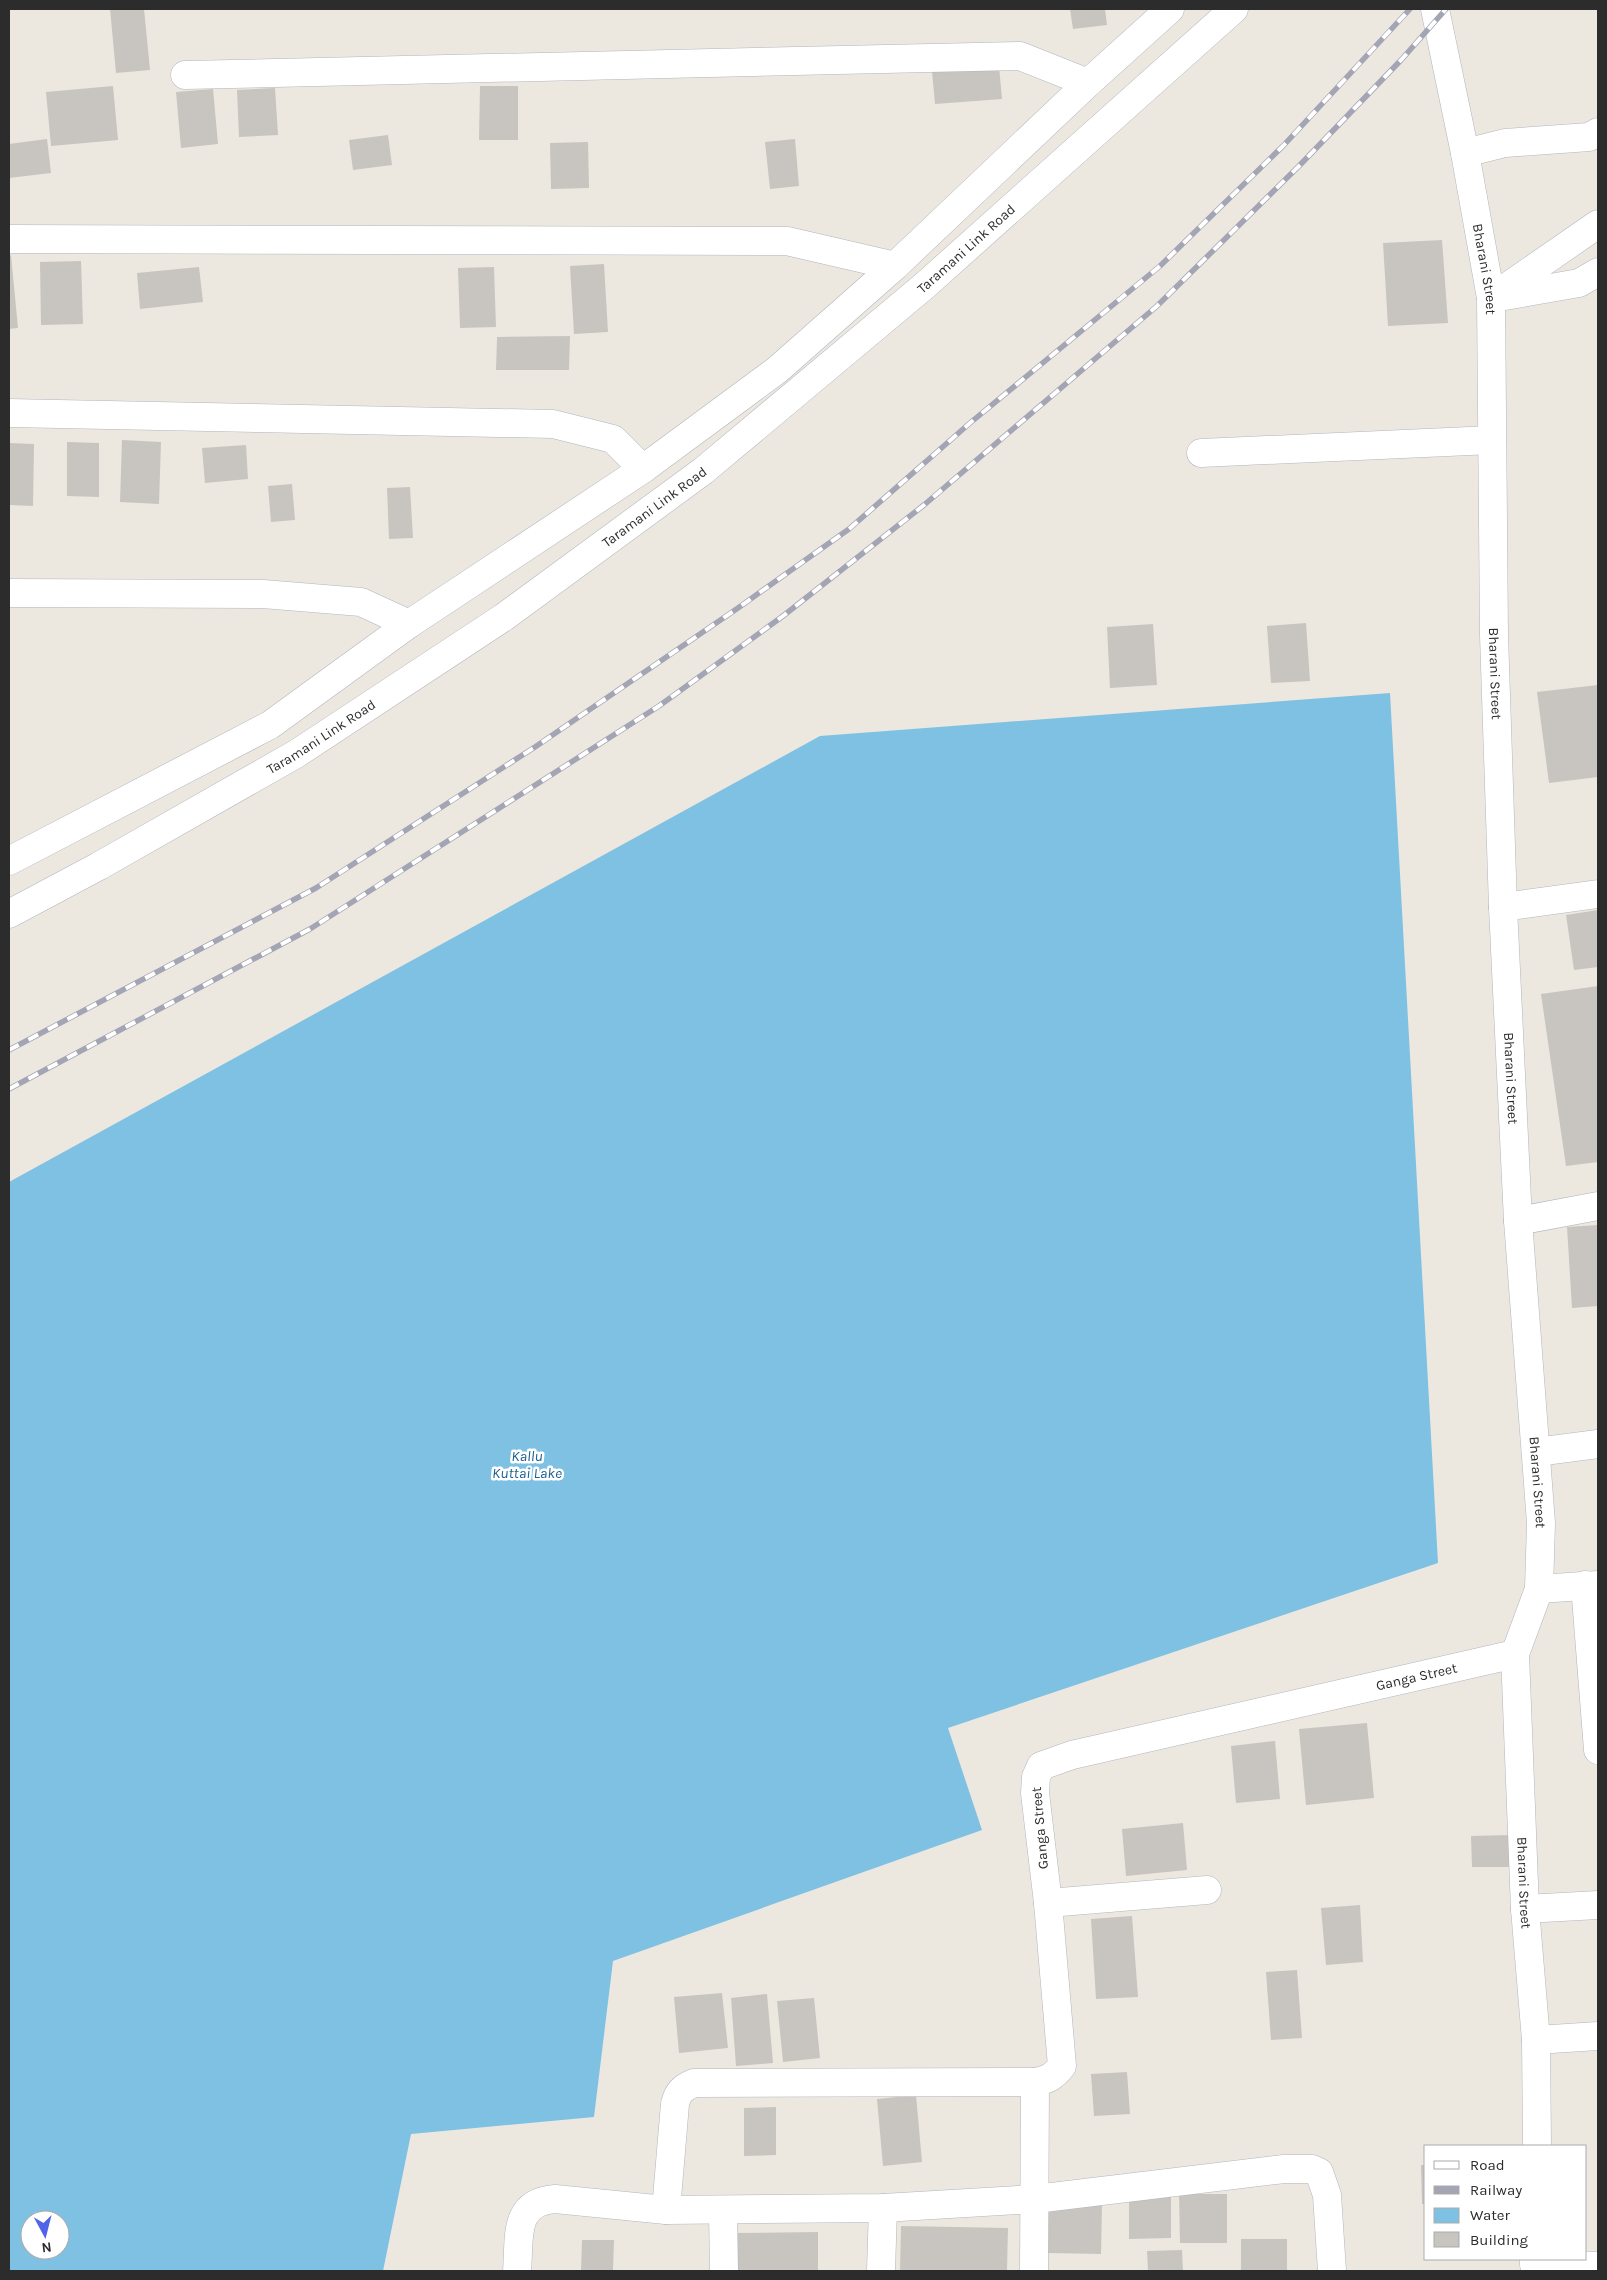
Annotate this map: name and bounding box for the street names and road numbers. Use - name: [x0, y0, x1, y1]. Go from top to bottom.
- street label: Taramani Link Road: [914, 200, 1019, 297]
- street label: Bharani Street: [1469, 222, 1500, 315]
- street label: Taramani Link Road: [599, 463, 710, 551]
- street label: Bharani Street: [1485, 627, 1505, 720]
- street label: Taramani Link Road: [264, 696, 379, 777]
- street label: Bharani Street: [1500, 1032, 1522, 1125]
- street label: Bharani Street: [1526, 1436, 1549, 1529]
- street label: Ganga Street: [1374, 1659, 1459, 1694]
- street label: Ganga Street: [1028, 1786, 1052, 1870]
- street label: Bharani Street: [1514, 1836, 1535, 1929]

